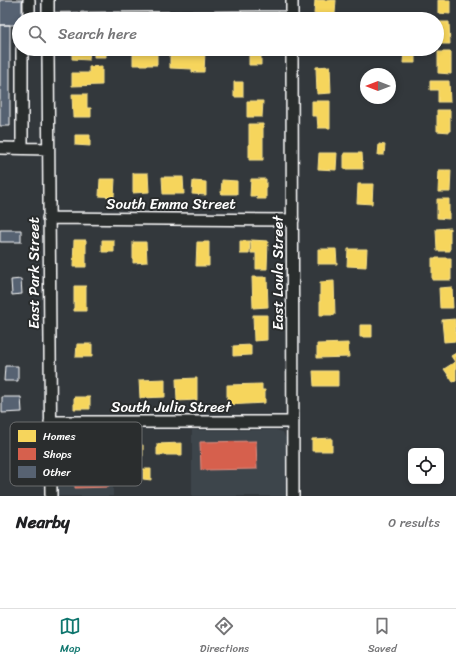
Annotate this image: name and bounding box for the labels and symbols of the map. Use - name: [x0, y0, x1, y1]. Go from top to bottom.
- north arrow: [360, 68, 396, 104]
- street label: South Emma Street: [106, 191, 236, 217]
- street label: East Loula Street: [265, 215, 291, 330]
- street label: East Park Street: [21, 217, 47, 329]
- street label: South Julia Street: [111, 394, 232, 420]
- legend: [10, 422, 142, 486]
- text: Homes: [43, 427, 76, 446]
- text: Shops: [43, 445, 72, 464]
- text: Other: [43, 463, 71, 482]

